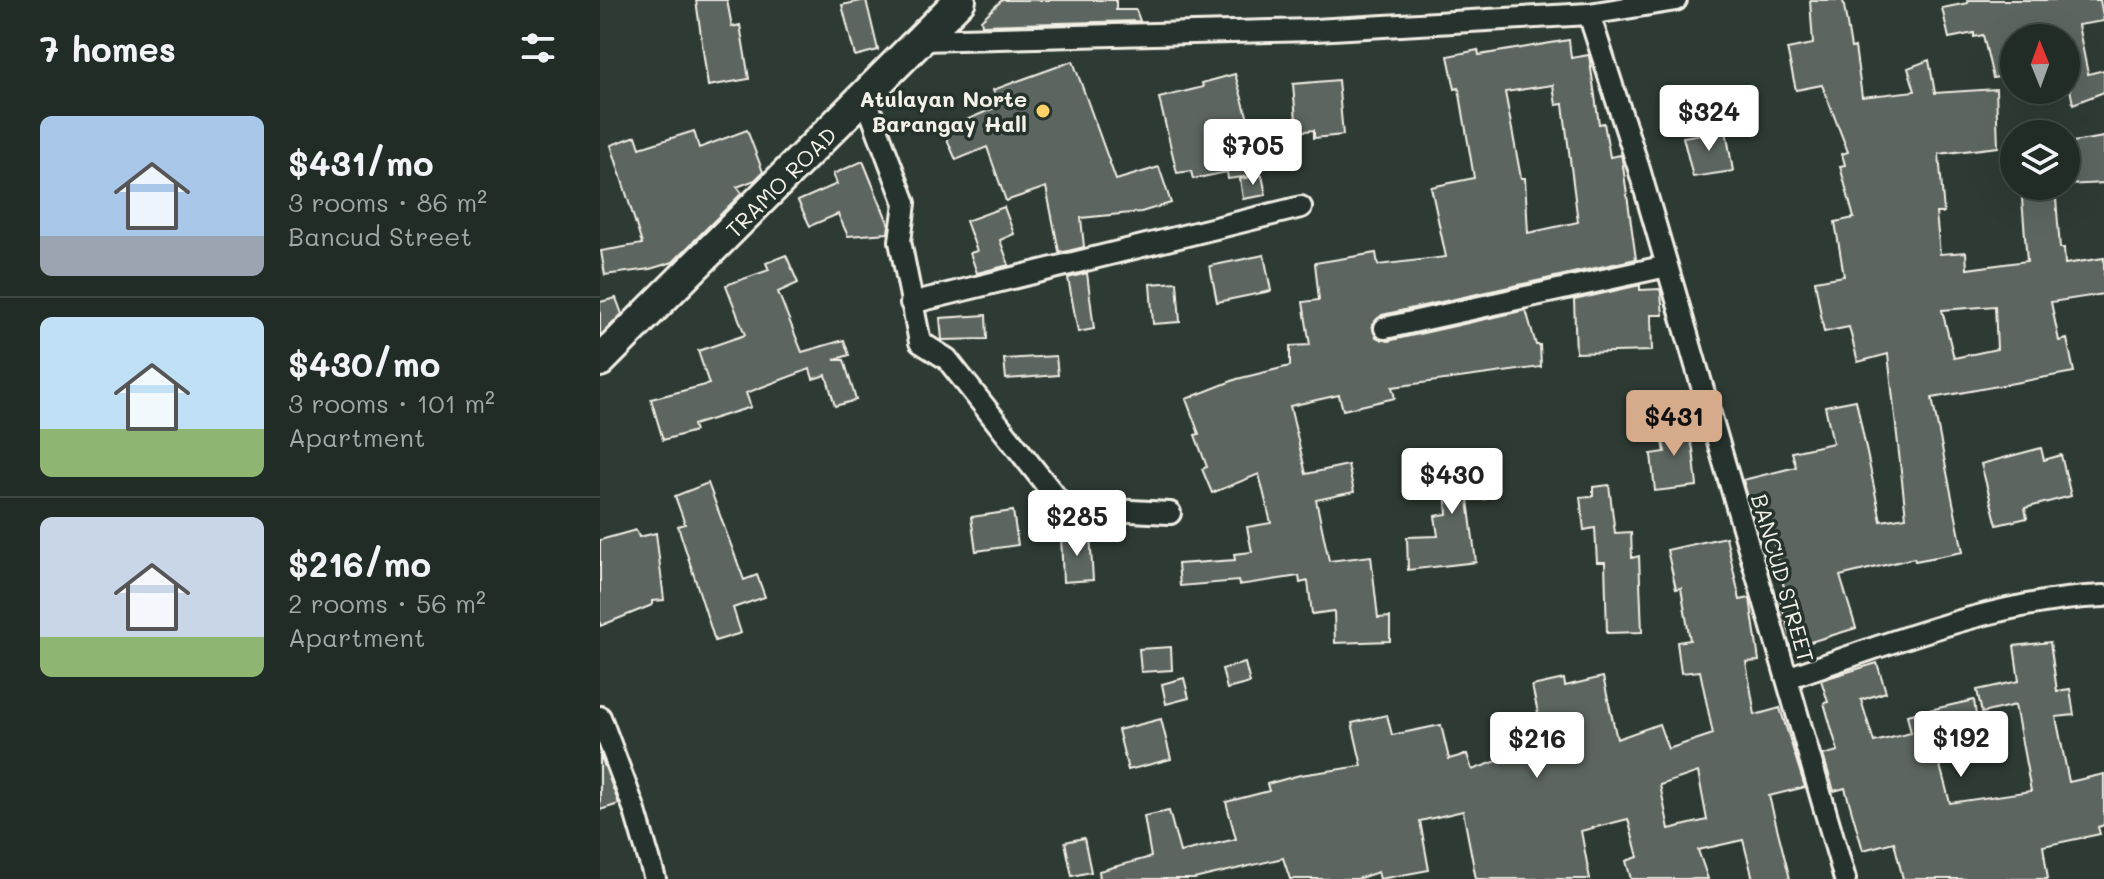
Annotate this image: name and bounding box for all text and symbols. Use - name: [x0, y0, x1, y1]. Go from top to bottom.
- north arrow: [2000, 24, 2080, 104]
- map controls: [2000, 24, 2080, 200]
- text: 7 homes: [40, 26, 176, 71]
- icon: filters: [516, 26, 560, 70]
- place label: Atulayan Norte Barangay Hall: [859, 84, 1027, 138]
- pin: $324: [1662, 85, 1756, 153]
- text: $324: [1678, 94, 1740, 128]
- marker: Atulayan Norte Barangay Hall: [1034, 102, 1052, 120]
- pin: $705: [1206, 119, 1300, 187]
- street label: TRAMO ROAD: [719, 120, 843, 244]
- button: layers: [2000, 120, 2080, 200]
- text: $705: [1222, 128, 1284, 162]
- text: $431/mo: [288, 140, 434, 185]
- icon: home: [104, 148, 200, 244]
- text: 3 rooms · 86 m²: [288, 185, 487, 219]
- text: Bancud Street: [288, 219, 472, 253]
- text: $430/mo: [288, 341, 440, 386]
- icon: home: [104, 349, 200, 445]
- text: 3 rooms · 101 m²: [288, 386, 495, 420]
- pin: $431: [1627, 390, 1721, 458]
- text: $431: [1644, 399, 1704, 433]
- text: Apartment: [288, 420, 425, 454]
- pin: $430: [1405, 448, 1499, 516]
- text: $430: [1420, 457, 1484, 491]
- pin: $285: [1030, 490, 1124, 558]
- street label: BANCUD STREET: [1745, 490, 1821, 666]
- text: $285: [1046, 499, 1108, 533]
- text: $216/mo: [288, 541, 431, 586]
- icon: home: [104, 549, 200, 645]
- text: 2 rooms · 56 m²: [288, 586, 486, 620]
- text: Apartment: [288, 620, 425, 654]
- pin: $192: [1914, 711, 2008, 779]
- pin: $216: [1490, 712, 1584, 780]
- text: $192: [1932, 720, 1990, 754]
- text: $216: [1508, 721, 1566, 755]

